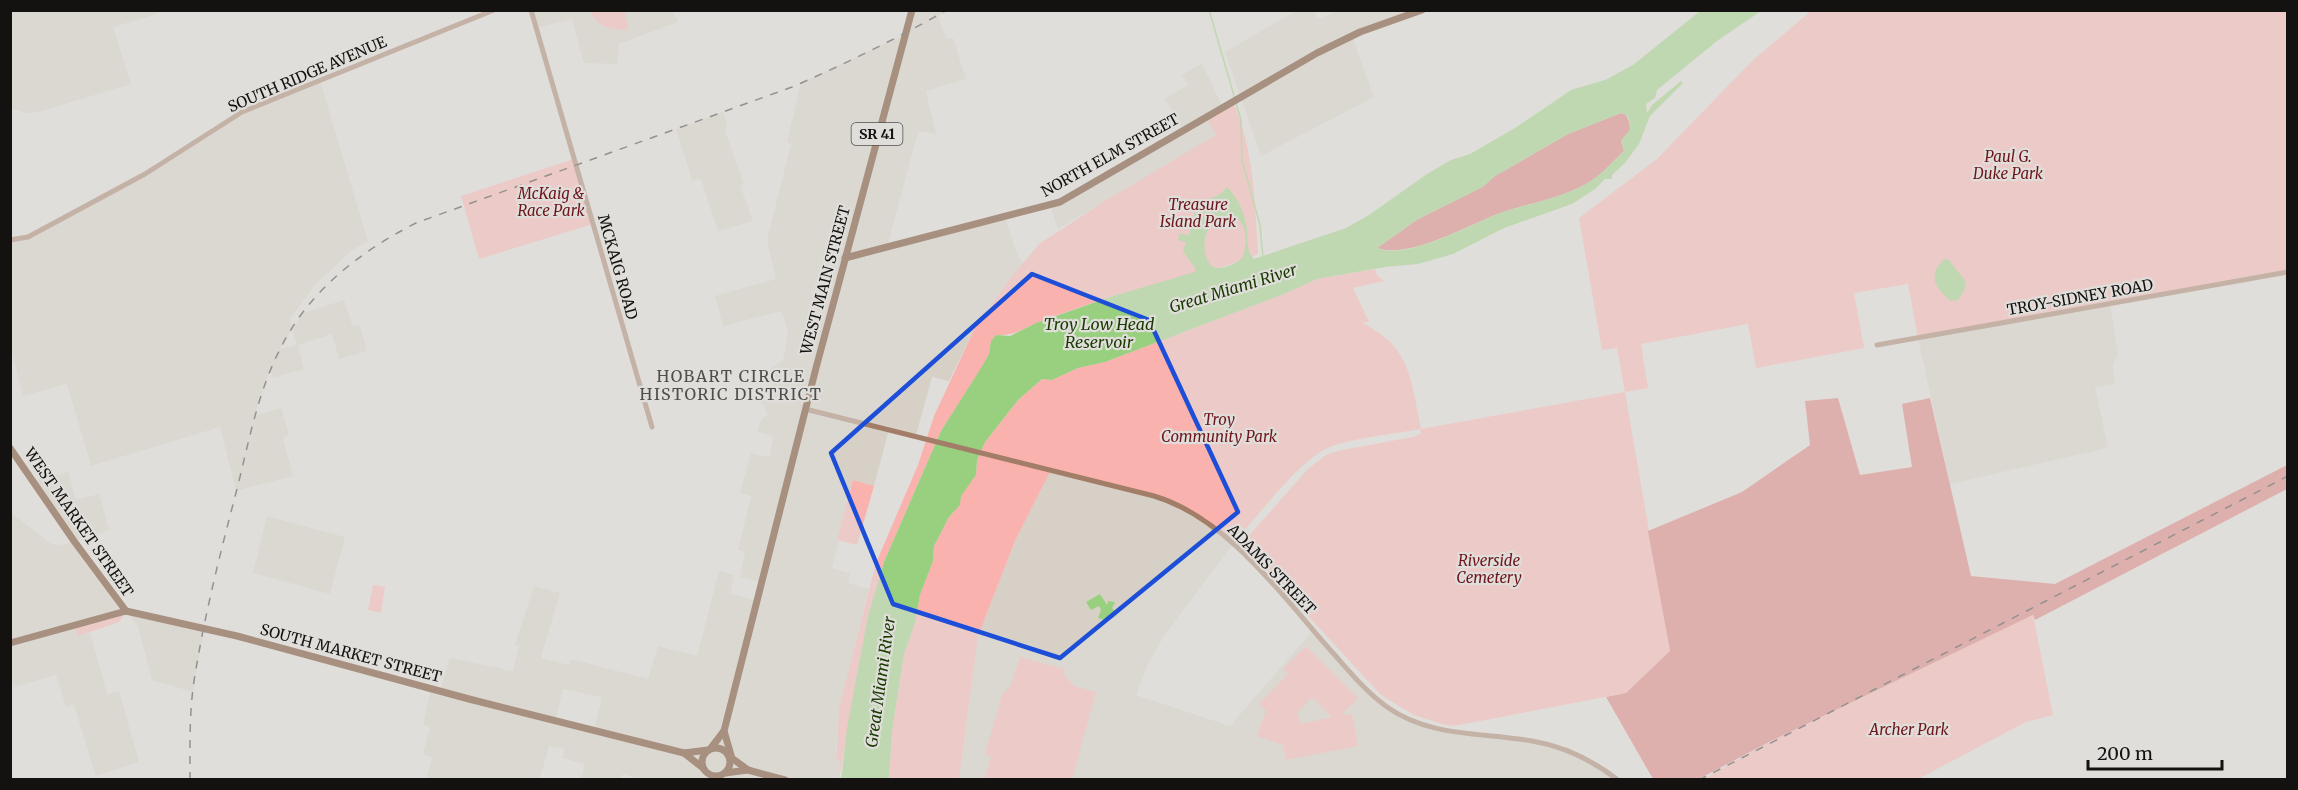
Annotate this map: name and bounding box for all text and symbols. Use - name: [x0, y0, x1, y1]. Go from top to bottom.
- street label: SOUTH RIDGE AVENUE: [225, 32, 390, 116]
- street label: NORTH ELM STREET: [1038, 109, 1183, 201]
- road number: SR 41: [852, 123, 902, 145]
- park label: Paul G. Duke Park: [1972, 147, 2044, 183]
- park label: McKaig & Race Park: [517, 184, 585, 220]
- park label: Treasure Island Park: [1160, 195, 1237, 231]
- street label: WEST MAIN STREET: [796, 203, 854, 357]
- street label: MCKAIG ROAD: [594, 212, 642, 322]
- water label: Great Miami River: [1167, 259, 1300, 317]
- street label: TROY-SIDNEY ROAD: [2005, 275, 2155, 319]
- water label: Troy Low Head Reservoir: [1044, 314, 1155, 352]
- district label: HOBART CIRCLE HISTORIC DISTRICT: [640, 366, 822, 404]
- park label: Troy Community Park: [1161, 410, 1278, 446]
- street label: WEST MARKET STREET: [20, 443, 138, 600]
- street label: ADAMS STREET: [1223, 519, 1320, 619]
- park label: Riverside Cemetery: [1456, 551, 1522, 587]
- water label: Great Miami River: [861, 615, 899, 749]
- street label: SOUTH MARKET STREET: [258, 620, 444, 687]
- park label: Archer Park: [1868, 720, 1950, 739]
- scale bar: [2088, 733, 2222, 771]
- text: 200 m: [2097, 742, 2153, 765]

